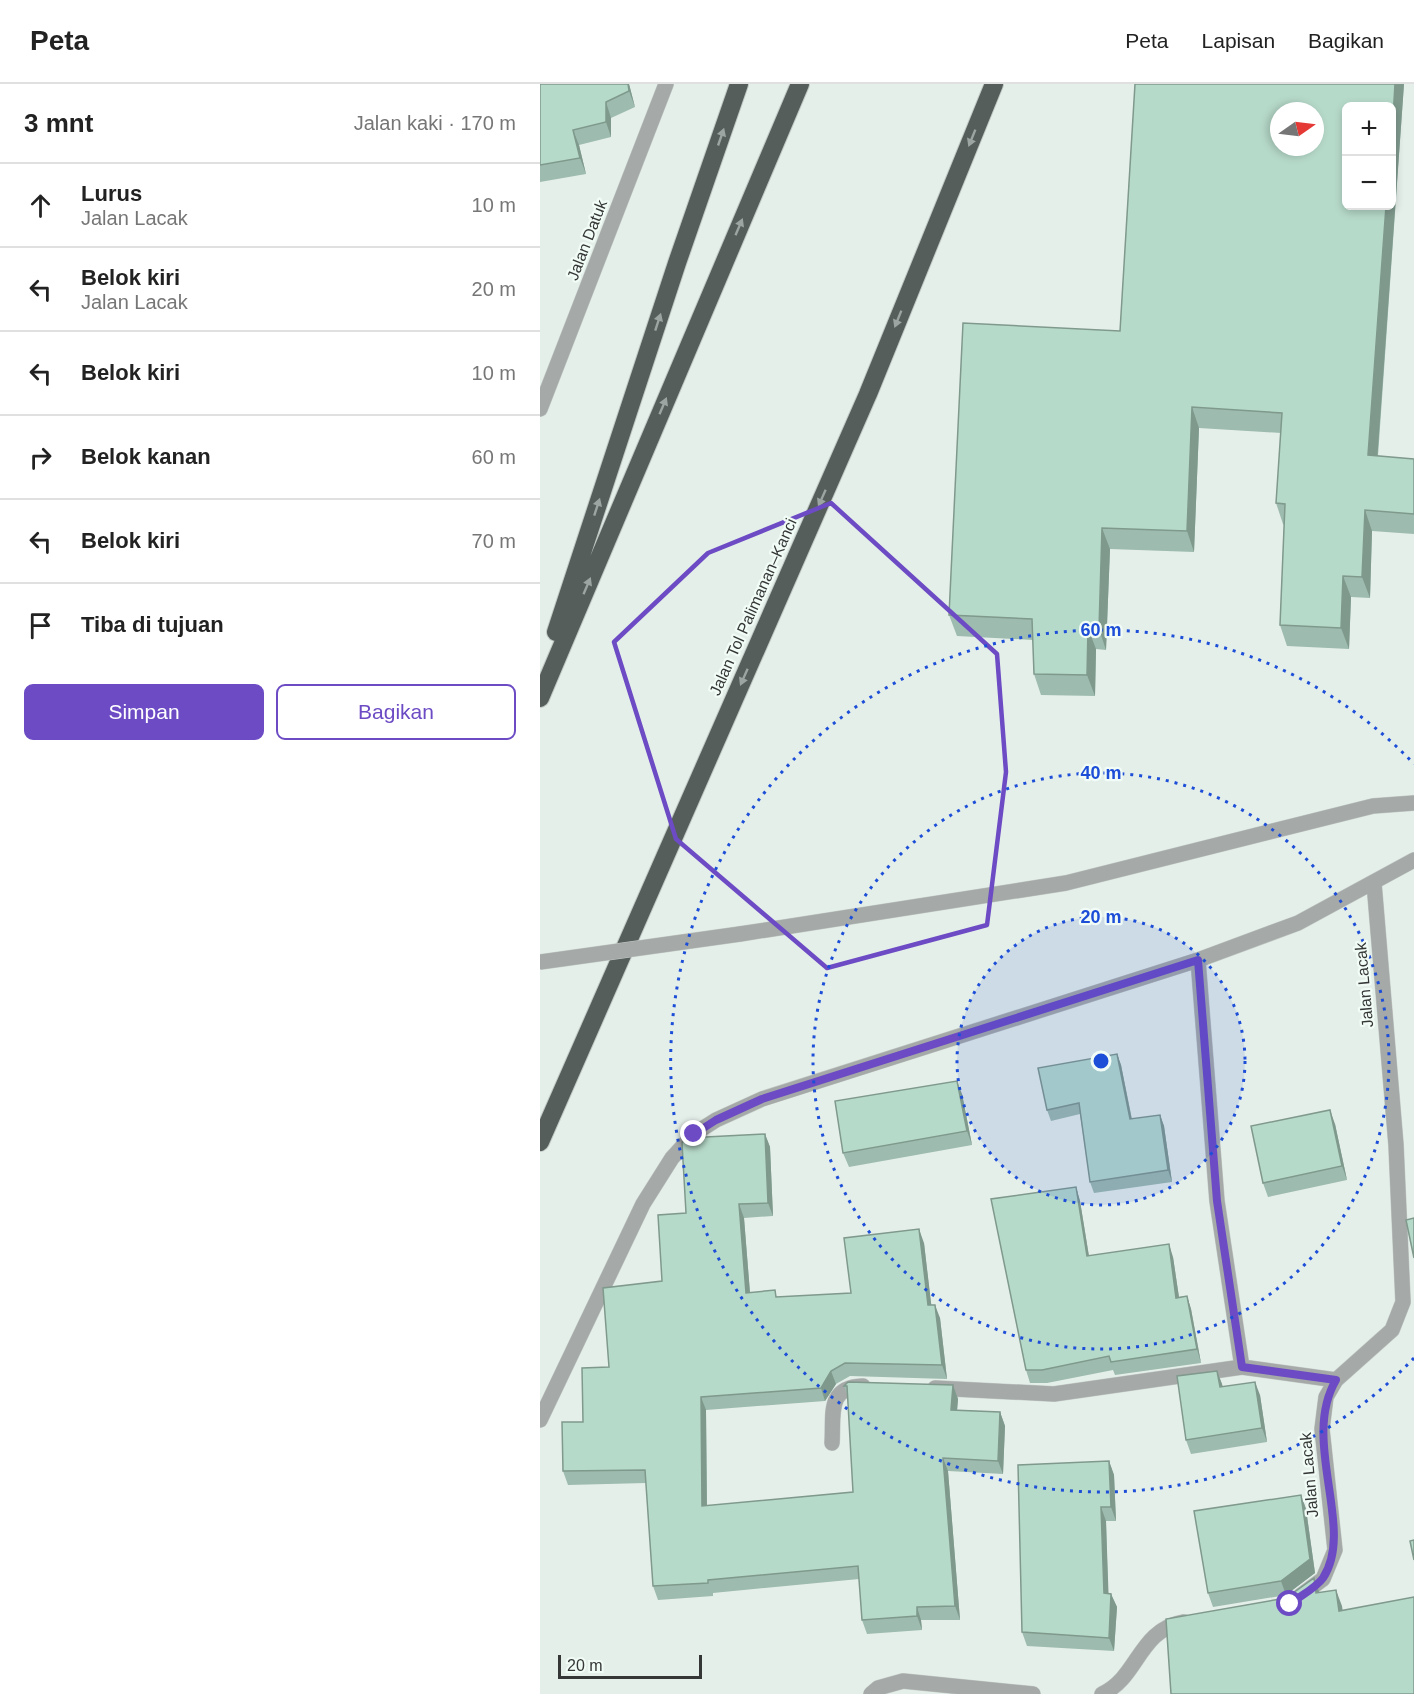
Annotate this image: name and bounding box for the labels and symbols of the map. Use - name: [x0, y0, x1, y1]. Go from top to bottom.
- north arrow: [1270, 102, 1324, 156]
- one-way arrow: [716, 128, 726, 146]
- one-way arrow: [967, 129, 976, 147]
- street label: Jalan Datuk: [564, 197, 610, 282]
- one-way arrow: [734, 217, 744, 235]
- one-way arrow: [893, 310, 902, 328]
- one-way arrow: [654, 313, 663, 331]
- one-way arrow: [658, 397, 668, 415]
- one-way arrow: [817, 490, 827, 508]
- one-way arrow: [593, 498, 603, 516]
- street label: Jalan Tol Palimanan–Kanci: [706, 516, 800, 698]
- one-way arrow: [583, 577, 592, 595]
- text: 60 m: [1080, 620, 1122, 640]
- one-way arrow: [739, 668, 748, 686]
- text: 40 m: [1080, 763, 1122, 783]
- text: 20 m: [1080, 907, 1122, 927]
- street label: Jalan Lacak: [1352, 941, 1376, 1028]
- centre of rings: [1091, 1051, 1111, 1071]
- route end: [680, 1120, 706, 1146]
- street label: Jalan Lacak: [1297, 1431, 1321, 1518]
- route start: [1276, 1590, 1302, 1616]
- scale bar: [558, 1652, 702, 1680]

